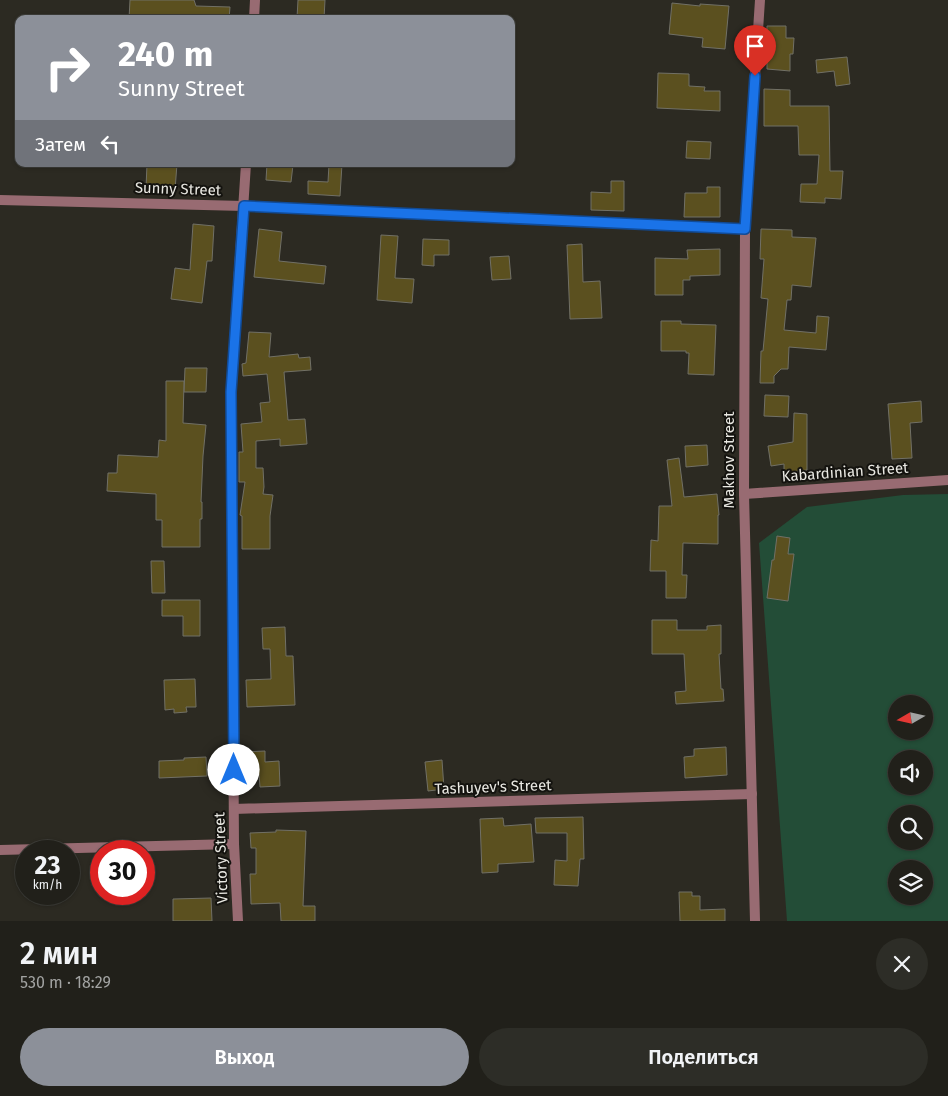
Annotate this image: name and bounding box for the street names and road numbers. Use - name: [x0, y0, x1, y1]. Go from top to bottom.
- street label: Sunny Street: [134, 178, 222, 200]
- street label: Makhov Street: [720, 411, 738, 509]
- street label: Kabardinian Street: [781, 459, 910, 485]
- street label: Tashuyev's Street: [434, 776, 552, 798]
- street label: Victory Street: [210, 811, 232, 904]

